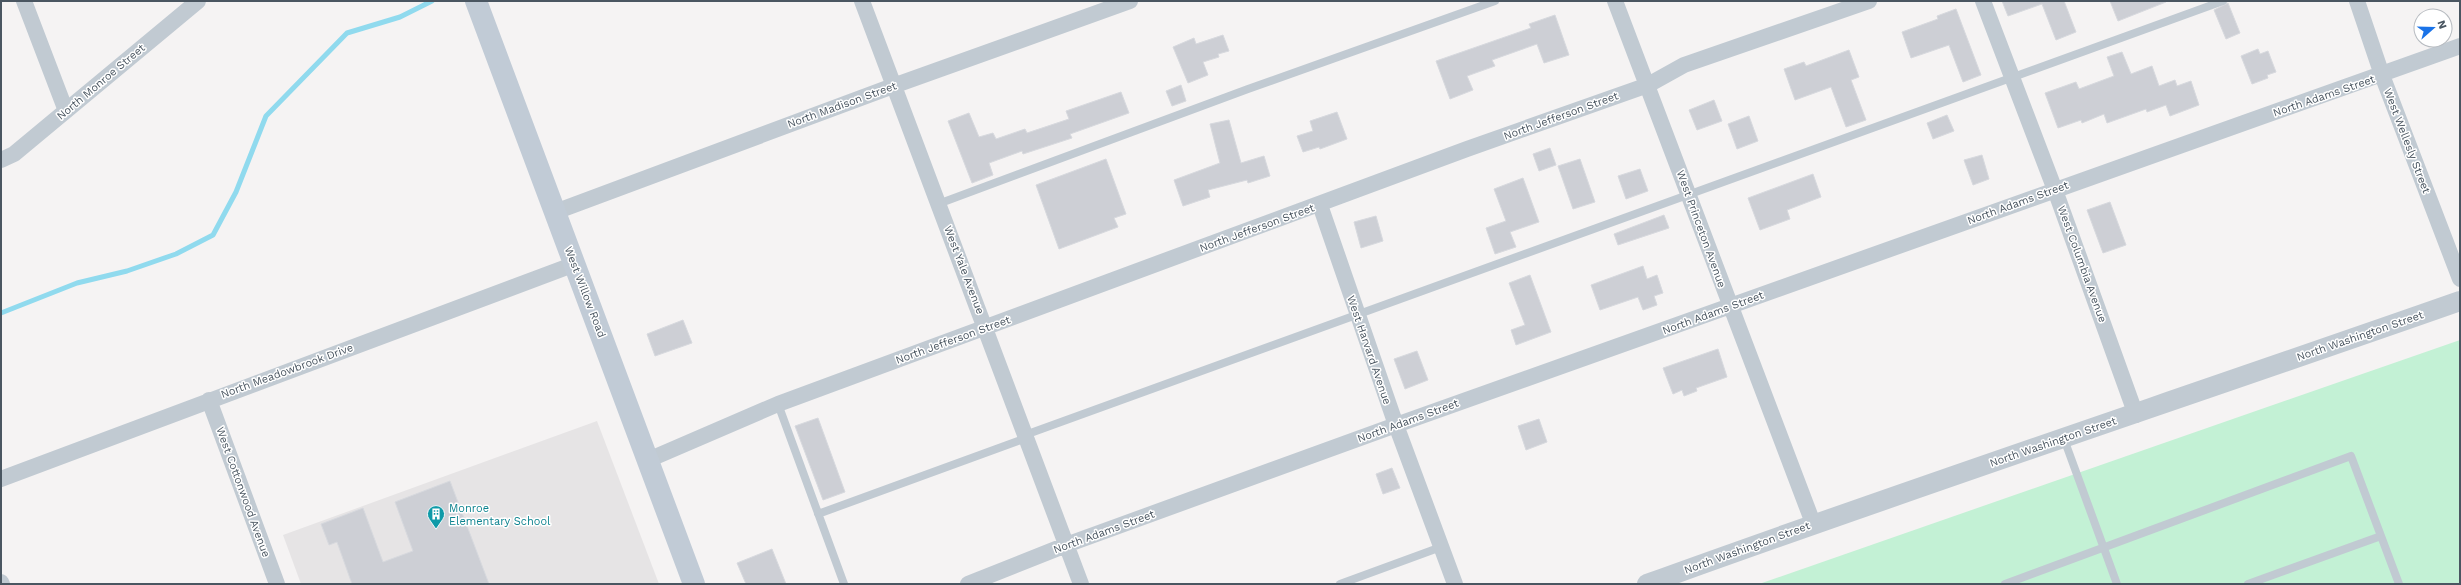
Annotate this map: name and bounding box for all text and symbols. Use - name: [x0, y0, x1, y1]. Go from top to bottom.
- north arrow: [2413, 8, 2453, 48]
- text: N: [2434, 19, 2449, 31]
- street label: North Monroe Street: [54, 41, 148, 123]
- street label: North Adams Street: [2271, 72, 2377, 120]
- street label: North Madison Street: [786, 79, 899, 131]
- street label: West Wellesly Street: [2381, 87, 2433, 196]
- street label: North Jefferson Street: [1502, 89, 1621, 143]
- street label: West Princeton Avenue: [1674, 168, 1728, 290]
- street label: North Adams Street: [1966, 178, 2071, 227]
- street label: North Jefferson Street: [1198, 201, 1317, 255]
- street label: West Columbia Avenue: [2055, 204, 2109, 324]
- street label: West Yale Avenue: [941, 224, 987, 316]
- street label: West Willow Road: [562, 245, 608, 339]
- street label: North Adams Street: [1661, 288, 1766, 337]
- street label: West Harvard Avenue: [1344, 294, 1394, 406]
- street label: North Washington Street: [2295, 308, 2425, 364]
- street label: North Jefferson Street: [894, 313, 1013, 367]
- street label: North Meadowbrook Drive: [219, 341, 355, 401]
- street label: North Adams Street: [1356, 396, 1461, 445]
- street label: North Washington Street: [1988, 414, 2118, 470]
- street label: West Cottonwood Avenue: [213, 425, 273, 559]
- place label: Monroe Elementary School: [449, 502, 551, 528]
- building icon: Monroe Elementary School: [426, 504, 446, 529]
- street label: North Adams Street: [1052, 507, 1157, 556]
- street label: North Washington Street: [1682, 519, 1812, 577]

